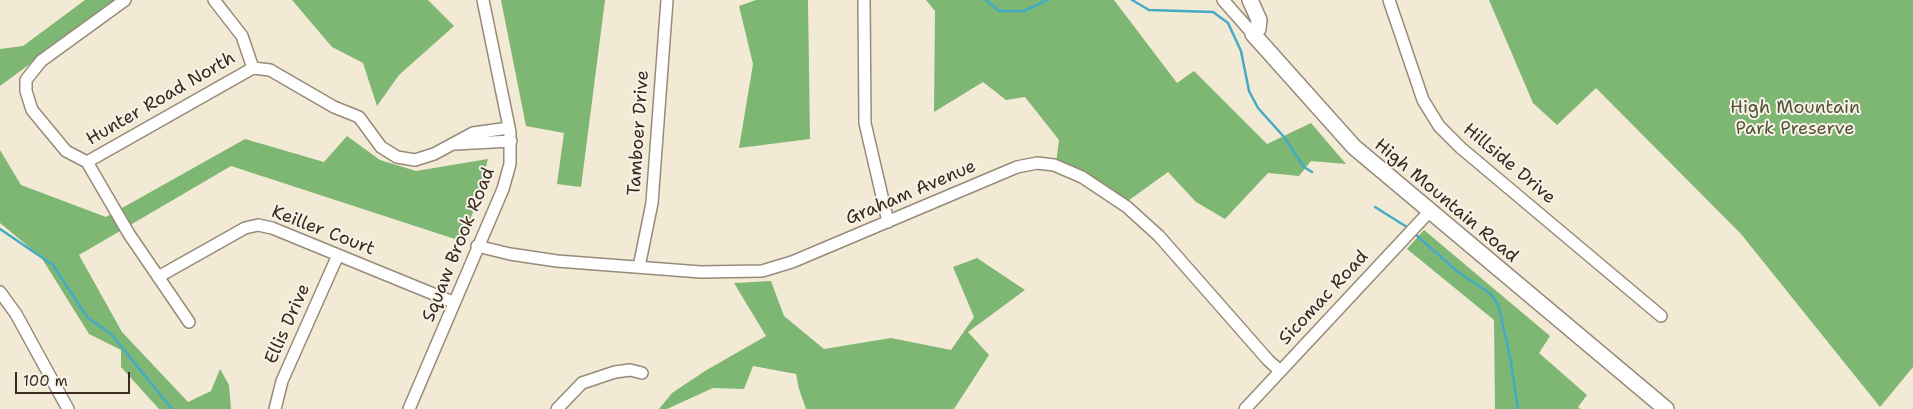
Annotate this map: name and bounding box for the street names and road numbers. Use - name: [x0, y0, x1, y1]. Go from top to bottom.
- street label: Hunter Road North: [83, 48, 239, 150]
- street label: Tamboer Drive: [624, 70, 654, 196]
- street label: Hillside Drive: [1458, 119, 1560, 209]
- street label: High Mountain Road: [1370, 135, 1522, 267]
- street label: Graham Avenue: [843, 156, 979, 230]
- street label: Squaw Brook Road: [418, 165, 500, 325]
- street label: Keiller Court: [268, 201, 378, 261]
- street label: Sicomac Road: [1275, 246, 1373, 350]
- street label: Ellis Drive: [261, 281, 315, 367]

